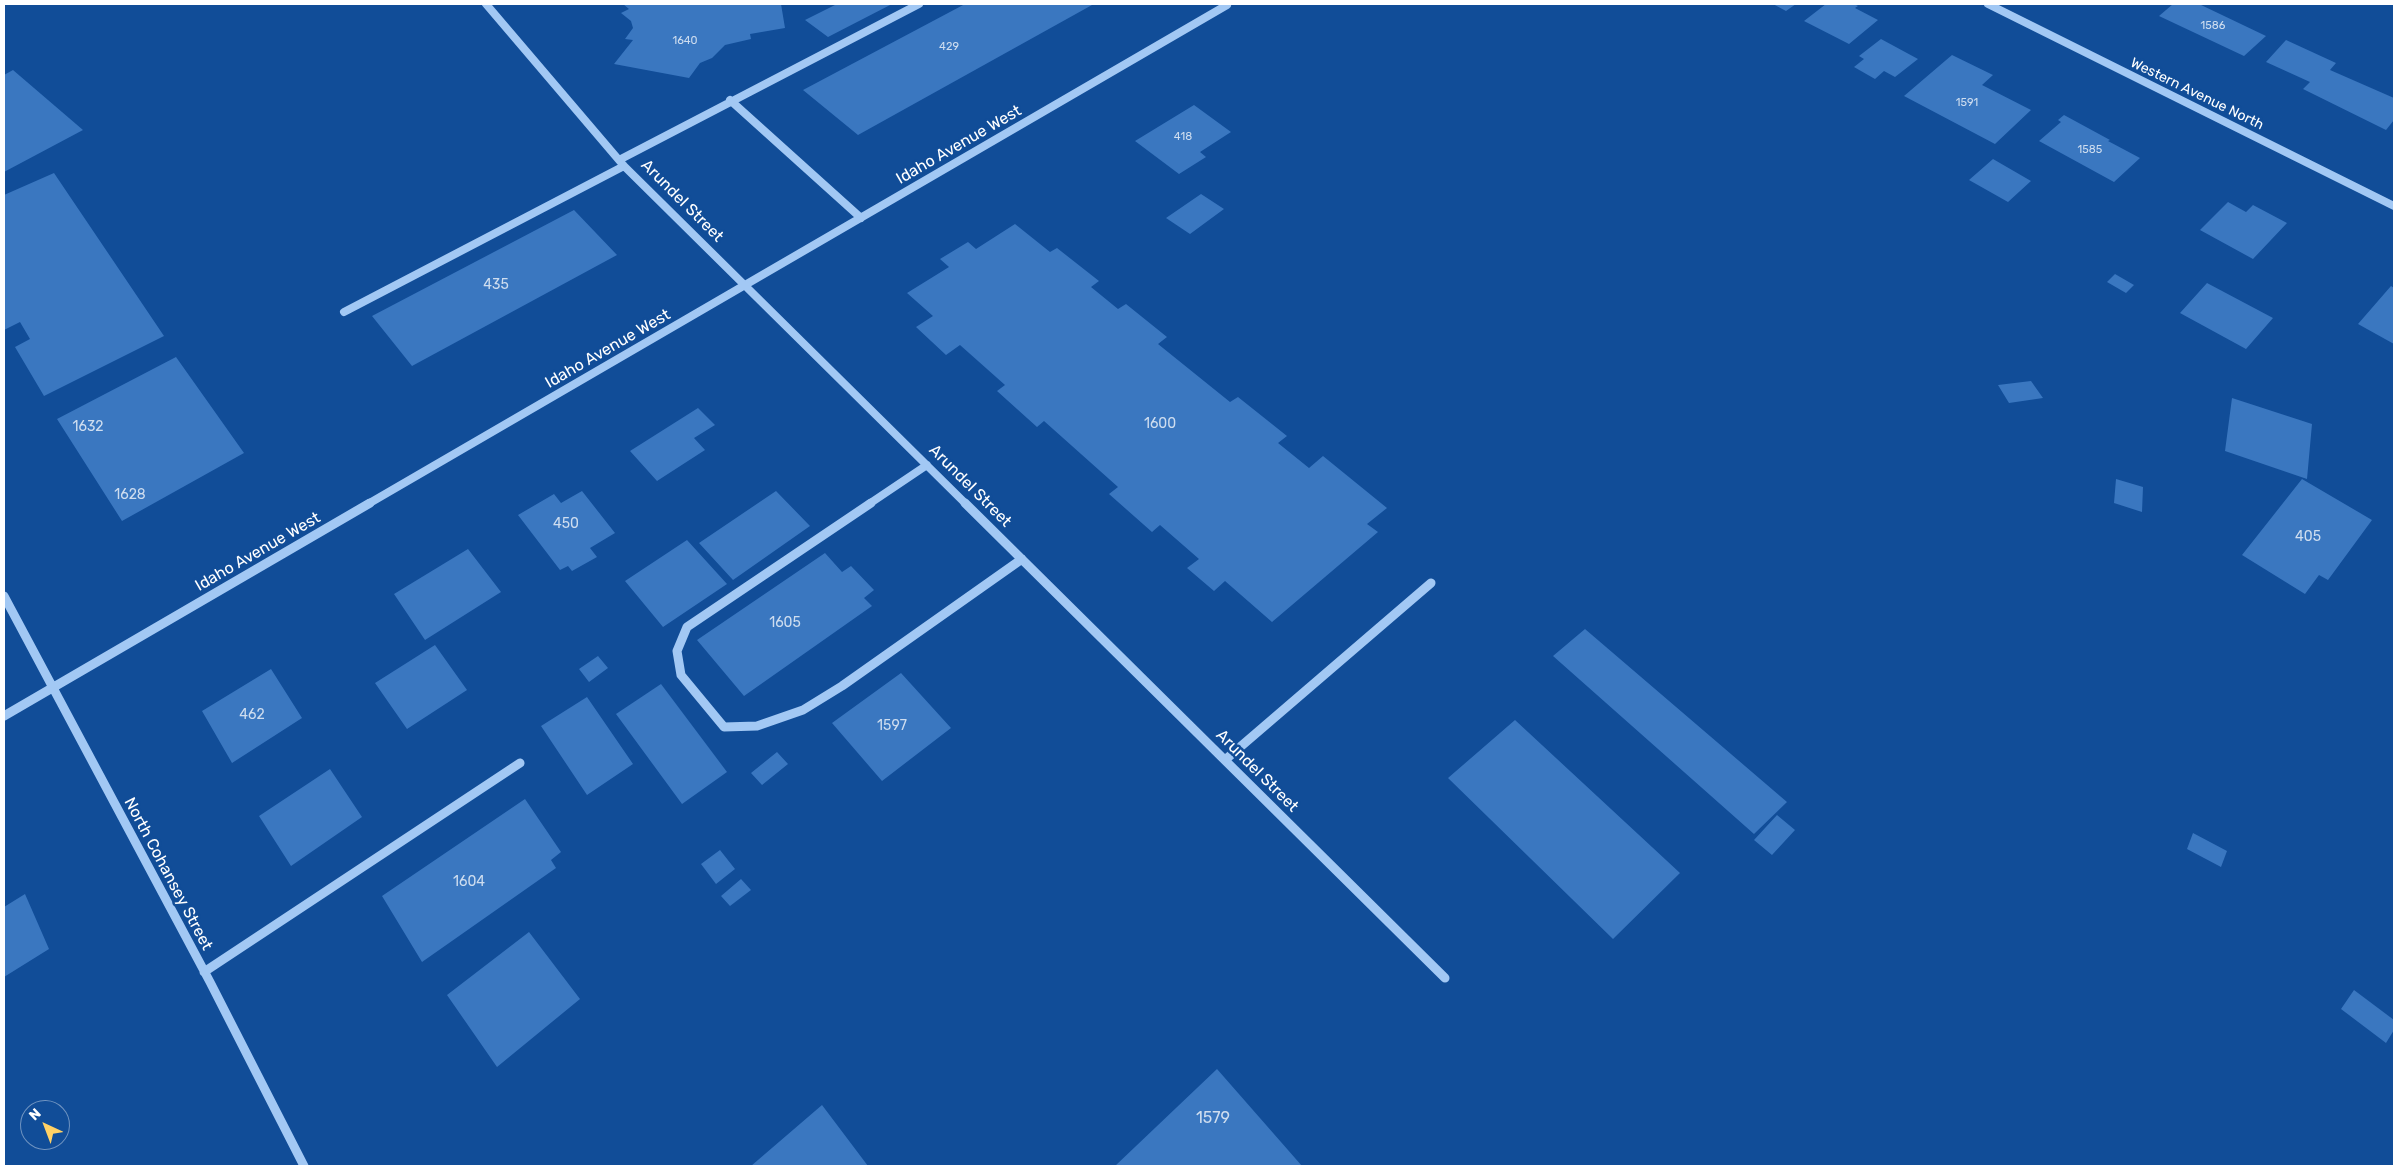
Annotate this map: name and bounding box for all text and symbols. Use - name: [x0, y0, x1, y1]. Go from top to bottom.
- house number: 1586: [2201, 19, 2225, 33]
- house number: 1640: [672, 34, 698, 48]
- house number: 429: [939, 40, 959, 54]
- street label: Western Avenue North: [2128, 54, 2266, 134]
- house number: 1591: [1956, 96, 1978, 110]
- street label: Idaho Avenue West: [893, 101, 1025, 189]
- house number: 418: [1174, 130, 1192, 144]
- house number: 1585: [2078, 143, 2102, 157]
- street label: Arundel Street: [637, 156, 727, 246]
- house number: 435: [483, 277, 509, 293]
- street label: Idaho Avenue West: [542, 305, 674, 393]
- house number: 1600: [1144, 416, 1176, 432]
- house number: 1632: [72, 419, 104, 435]
- street label: Arundel Street: [925, 441, 1015, 531]
- house number: 1628: [114, 487, 146, 503]
- street label: Idaho Avenue West: [192, 508, 324, 596]
- house number: 450: [553, 516, 579, 532]
- house number: 405: [2295, 529, 2321, 545]
- house number: 1605: [769, 615, 801, 631]
- house number: 462: [239, 707, 265, 723]
- house number: 1597: [877, 718, 907, 734]
- street label: Arundel Street: [1212, 726, 1302, 816]
- street label: North Cohansey Street: [120, 794, 216, 954]
- house number: 1604: [453, 874, 485, 890]
- north arrow: [20, 1100, 70, 1150]
- text: N: [26, 1105, 45, 1124]
- house number: 1579: [1196, 1108, 1230, 1128]

